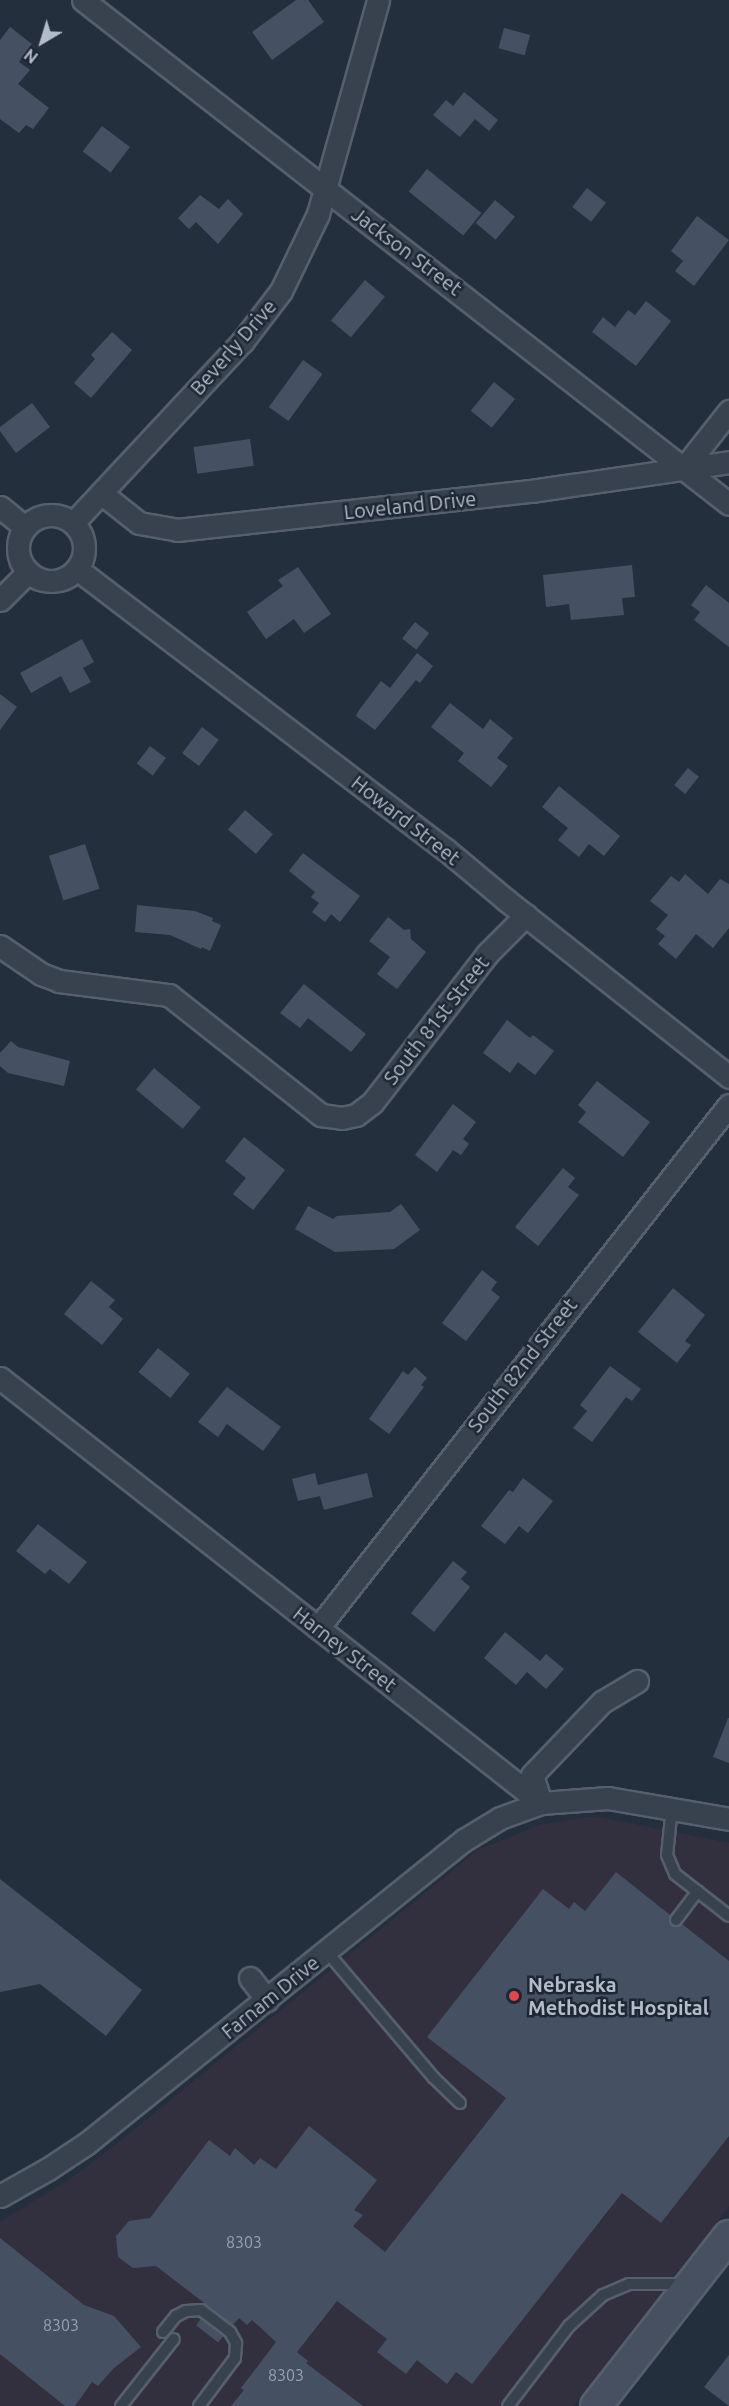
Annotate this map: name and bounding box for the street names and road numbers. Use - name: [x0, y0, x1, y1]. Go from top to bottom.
- street label: Jackson Street: [347, 202, 467, 300]
- street label: Beverly Drive: [185, 294, 281, 400]
- street label: Loveland Drive: [343, 486, 477, 524]
- street label: Howard Street: [347, 770, 465, 870]
- street label: South 81st Street: [378, 951, 494, 1089]
- street label: South 82nd Street: [462, 1293, 582, 1437]
- street label: Harney Street: [289, 1601, 401, 1697]
- street label: Farnam Drive: [216, 1950, 324, 2044]

